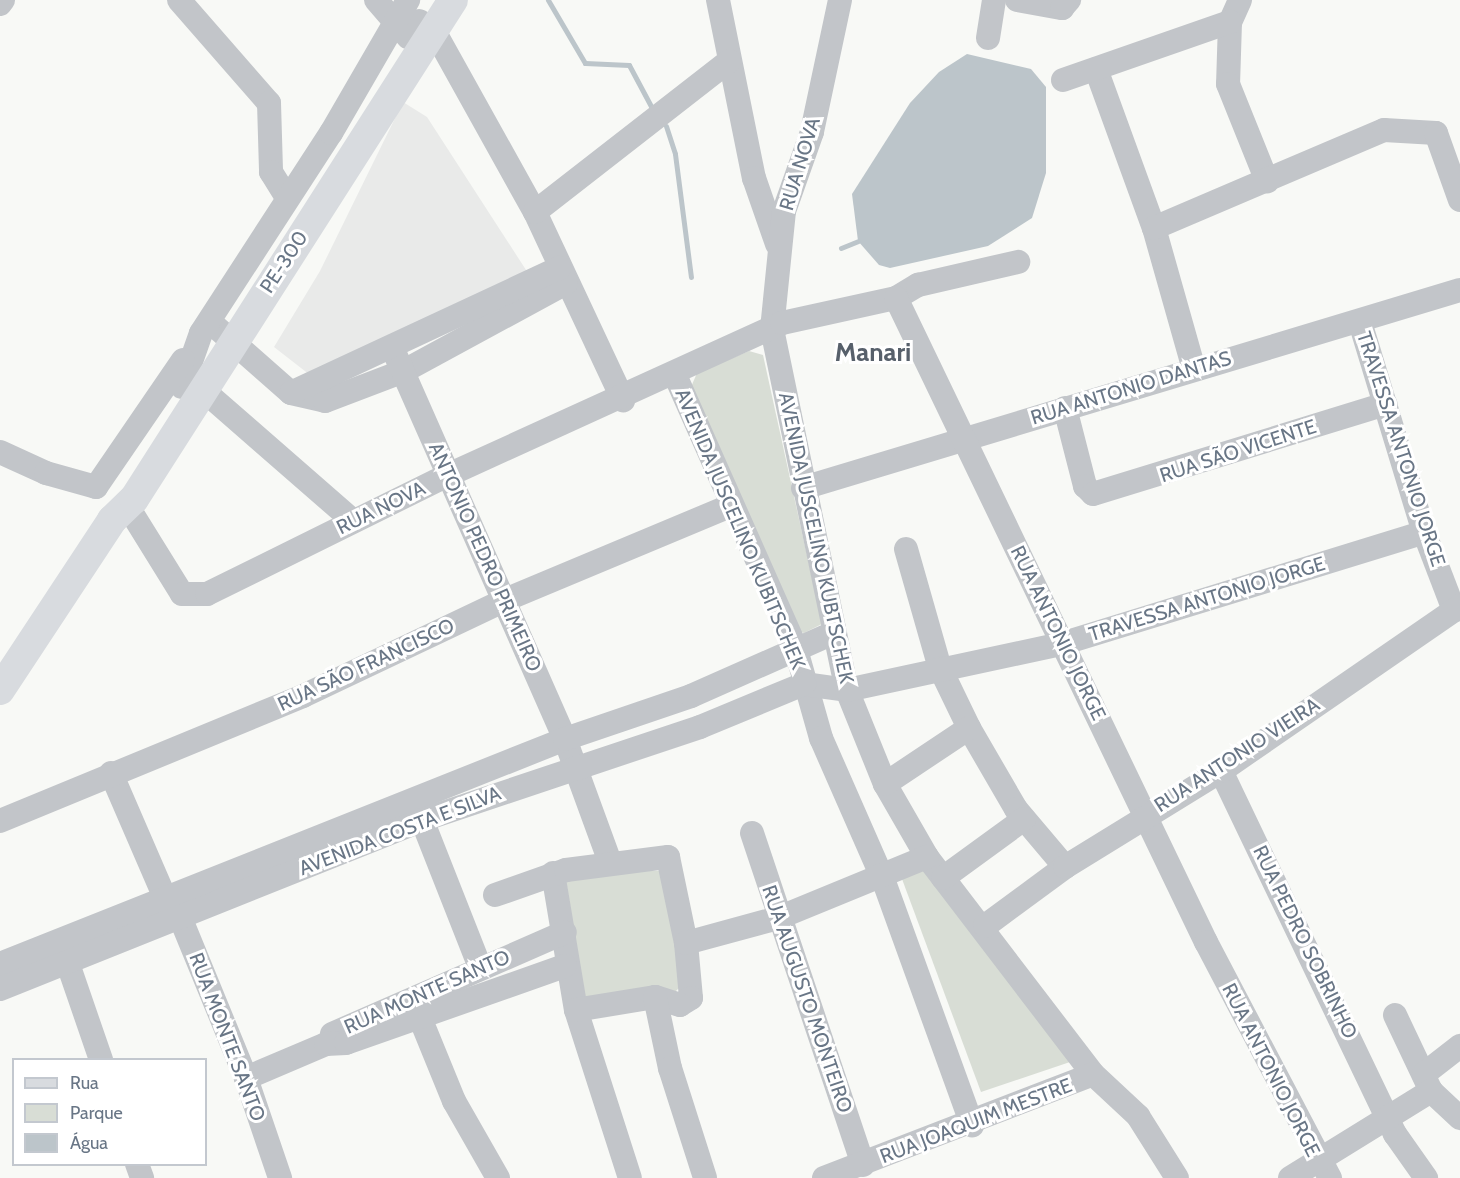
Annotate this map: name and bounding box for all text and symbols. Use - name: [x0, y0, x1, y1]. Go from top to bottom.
- street label: RUA NOVA: [775, 115, 825, 213]
- street label: PE-300: [255, 226, 313, 298]
- street label: TRAVESSA ANTONIO JORGE: [1352, 328, 1450, 570]
- district label: Manari: [835, 337, 911, 369]
- street label: RUA ANTONIO DANTAS: [1028, 346, 1234, 430]
- street label: AVENIDA JUSCELINO KUBITSCHEK: [670, 385, 810, 673]
- street label: AVENIDA JUSCELINO KUBTSCHEK: [773, 390, 859, 686]
- street label: RUA SÃO VICENTE: [1157, 414, 1319, 488]
- street label: ANTONIO PEDRO PRIMEIRO: [424, 439, 546, 675]
- street label: RUA NOVA: [333, 476, 429, 540]
- street label: RUA ANTONIO JORGE: [1005, 542, 1111, 724]
- street label: TRAVESSA ANTONIO JORGE: [1086, 552, 1328, 646]
- street label: RUA SÃO FRANCISCO: [274, 614, 458, 716]
- street label: RUA ANTONIO VIEIRA: [1150, 693, 1324, 817]
- street label: AVENIDA COSTA E SILVA: [296, 781, 504, 881]
- street label: RUA PEDRO SOBRINHO: [1248, 842, 1362, 1042]
- street label: RUA AUGUSTO MONTEIRO: [757, 882, 857, 1116]
- street label: RUA MONTE SANTO: [341, 945, 513, 1039]
- street label: RUA MONTE SANTO: [184, 949, 270, 1125]
- street label: RUA ANTONIO JORGE: [1217, 979, 1325, 1161]
- legend: [12, 1058, 207, 1166]
- text: Rua: [70, 1072, 99, 1094]
- street label: RUA JOAQUIM MESTRE: [877, 1073, 1075, 1169]
- text: Parque: [70, 1102, 123, 1124]
- text: Água: [70, 1132, 108, 1154]

